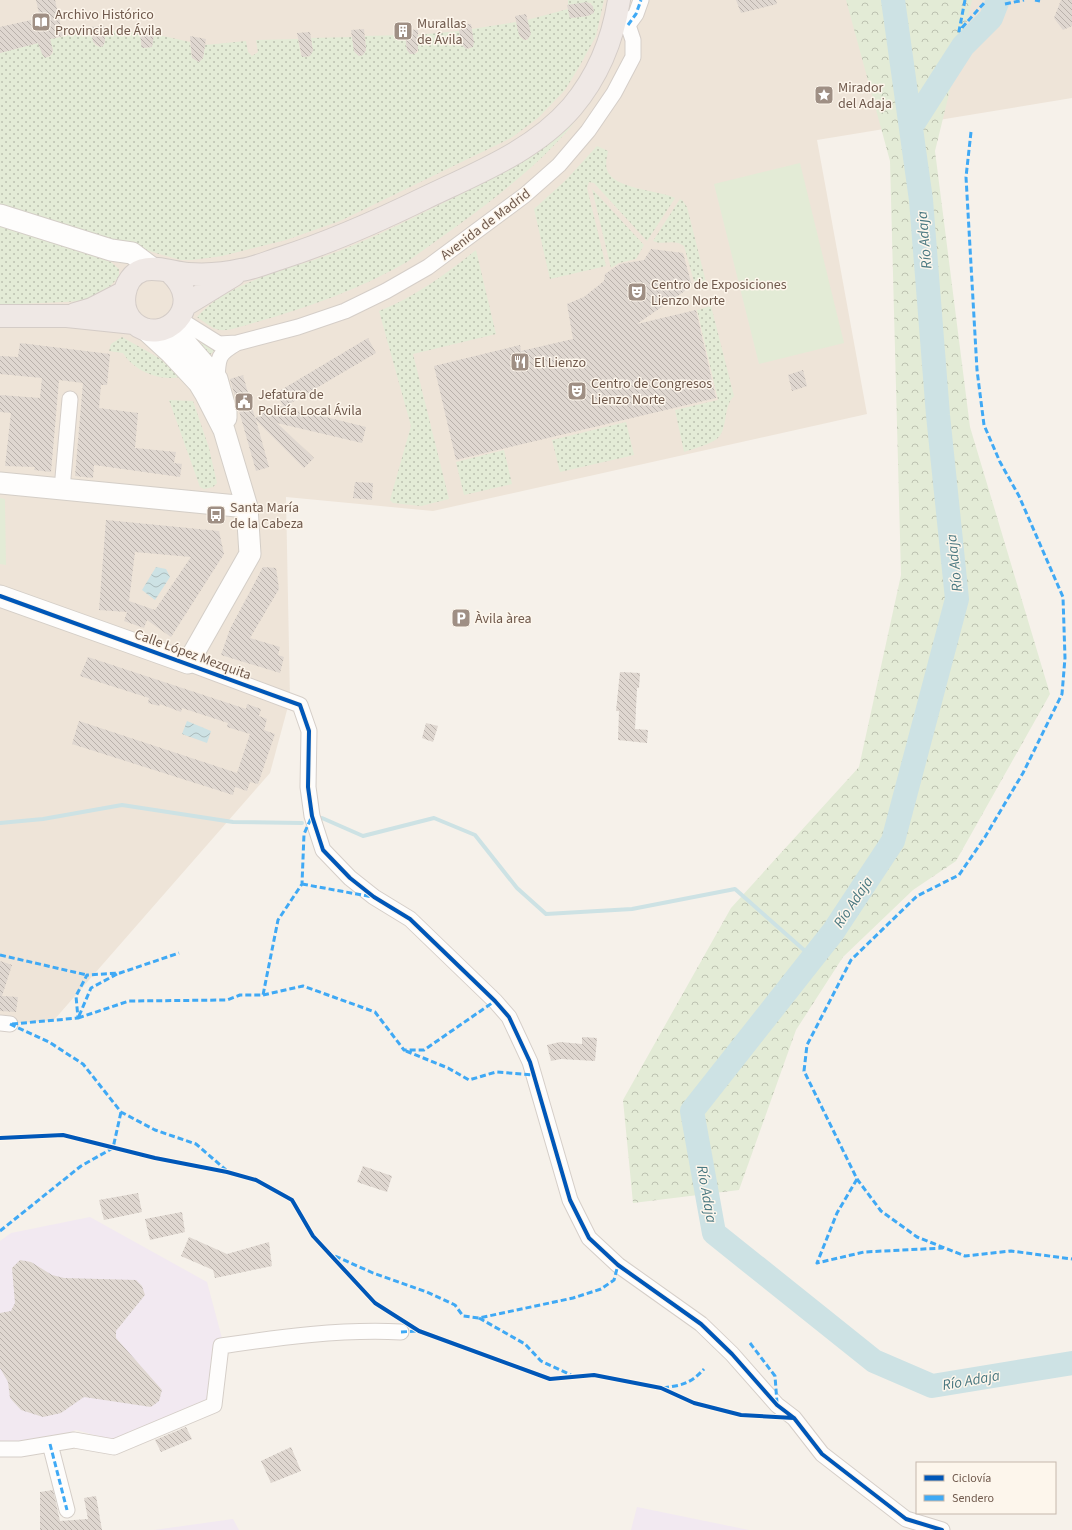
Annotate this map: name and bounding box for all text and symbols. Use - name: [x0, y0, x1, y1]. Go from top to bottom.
- place label: Archivo Histórico Provincial de Ávila: [55, 5, 162, 41]
- library icon: Archivo Histórico Provincial de Ávila: [30, 11, 52, 33]
- place label: Murallas de Ávila: [417, 14, 467, 50]
- building icon: Murallas de Ávila: [392, 20, 414, 42]
- place label: Mirador del Adaja: [838, 78, 892, 114]
- place icon: Mirador del Adaja: [813, 84, 835, 106]
- street label: Avenida de Madrid: [436, 184, 535, 265]
- water label: Río Adaja: [912, 210, 937, 270]
- place label: Centro de Exposiciones Lienzo Norte: [651, 275, 787, 311]
- theatre icon: Centro de Exposiciones Lienzo Norte: [626, 281, 648, 303]
- restaurant icon: El Lienzo: [509, 351, 531, 373]
- place label: El Lienzo: [534, 353, 586, 373]
- place label: Centro de Congresos Lienzo Norte: [591, 374, 712, 410]
- theatre icon: Centro de Congresos Lienzo Norte: [566, 380, 588, 402]
- place label: Jefatura de Policía Local Ávila: [258, 385, 362, 421]
- public building icon: Jefatura de Policía Local Ávila: [233, 391, 255, 413]
- place label: Santa María de la Cabeza: [230, 498, 303, 534]
- bus stop icon: Santa María de la Cabeza: [205, 504, 227, 526]
- water label: Río Adaja: [941, 533, 968, 593]
- parking icon: Àvila àrea: [450, 607, 472, 629]
- place label: Àvila àrea: [475, 609, 532, 629]
- street label: Calle López Mezquita: [131, 625, 254, 685]
- water label: Río Adaja: [829, 872, 878, 932]
- water label: Río Adaja: [691, 1164, 722, 1224]
- water label: Río Adaja: [941, 1365, 1001, 1396]
- legend: [916, 1462, 1056, 1514]
- text: Ciclovía: [952, 1470, 991, 1487]
- text: Sendero: [952, 1490, 994, 1507]

